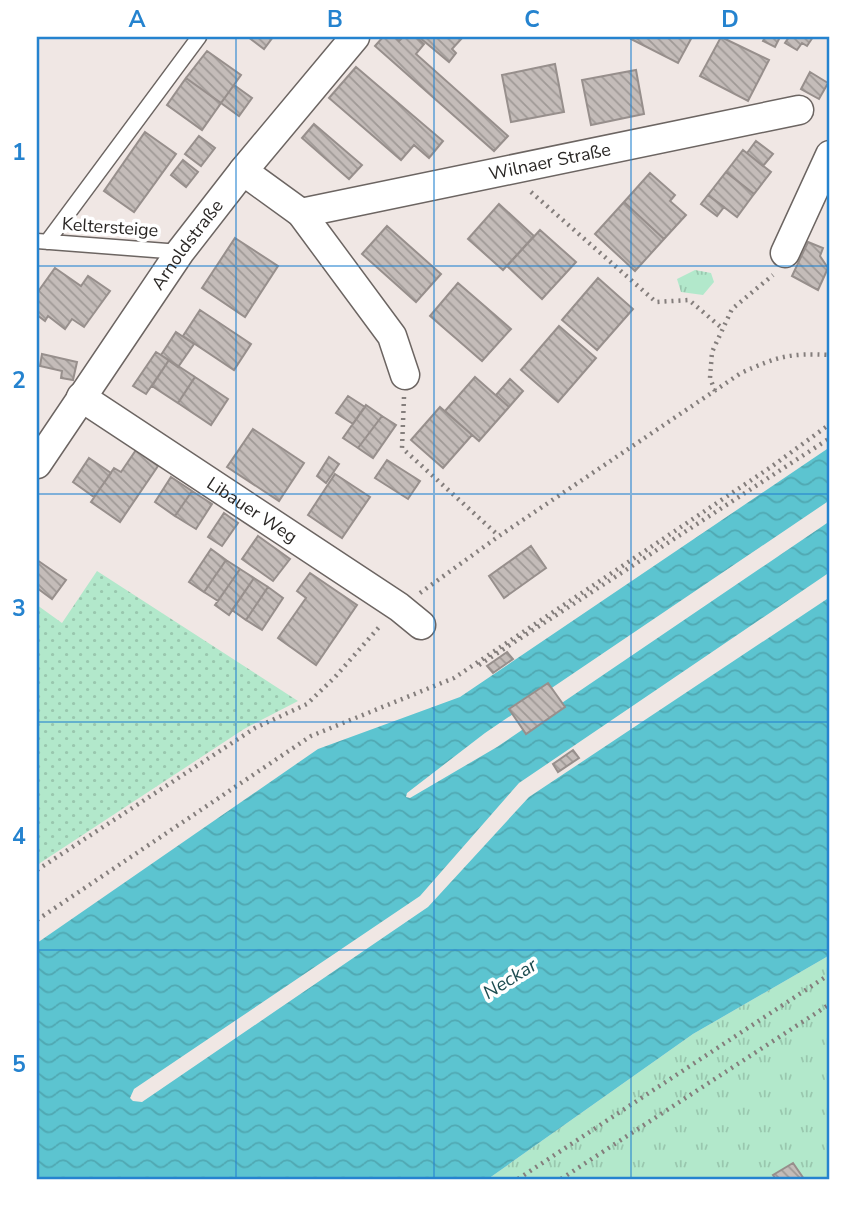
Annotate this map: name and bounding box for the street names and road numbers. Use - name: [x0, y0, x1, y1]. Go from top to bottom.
- street label: Wilnaer Straße: [487, 137, 613, 186]
- street label: Arnoldstraße: [146, 194, 229, 295]
- street label: Keltersteige: [61, 212, 159, 242]
- street label: Libauer Weg: [202, 471, 302, 549]

